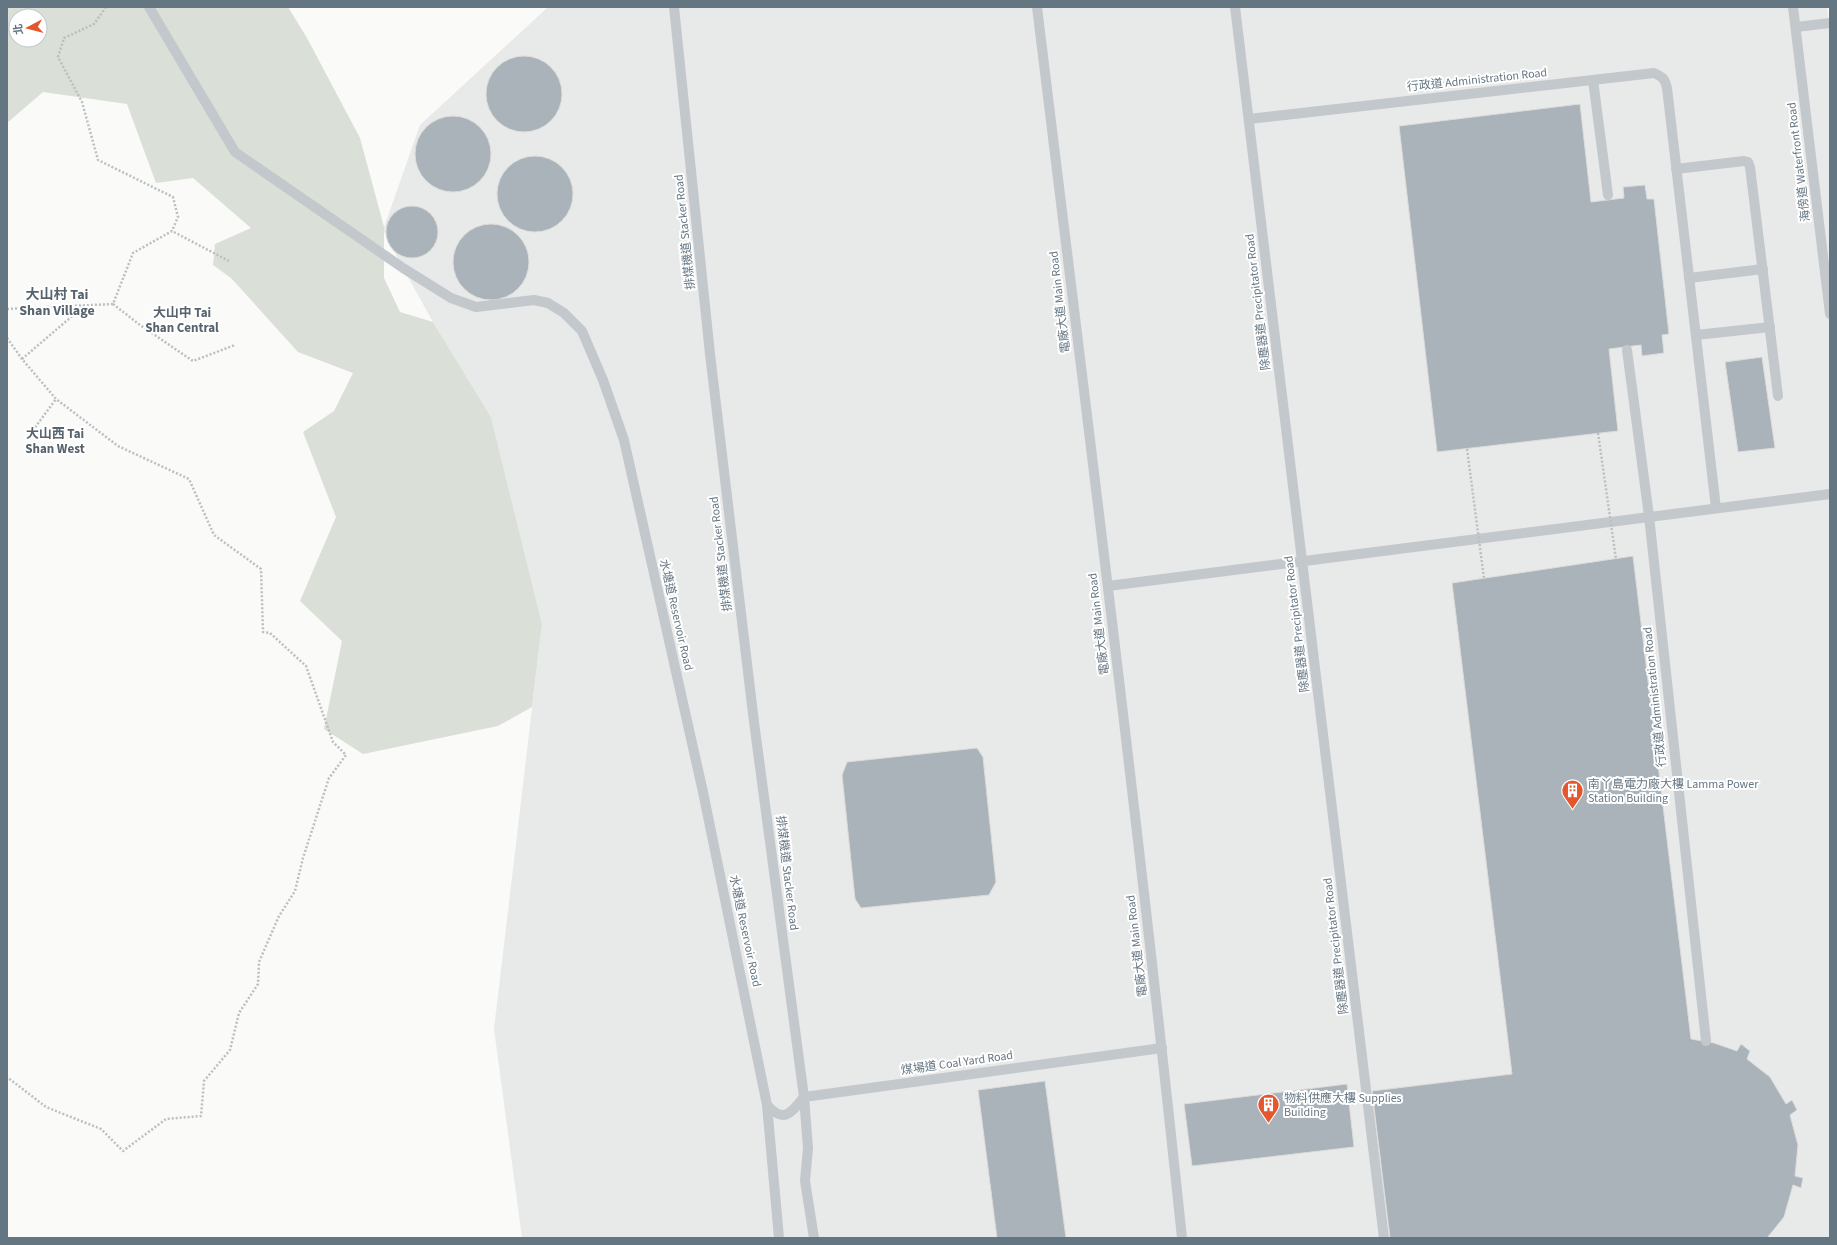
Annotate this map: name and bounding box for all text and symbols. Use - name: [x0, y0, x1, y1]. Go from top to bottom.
- north arrow: [8, 8, 48, 48]
- text: 北: [10, 23, 27, 36]
- street label: 行政道 Administration Road: [1406, 64, 1548, 96]
- street label: 海傍道 Waterfront Road: [1783, 101, 1815, 223]
- street label: 排煤機道 Stacker Road: [670, 174, 700, 290]
- street label: 除塵器道 Precipitator Road: [1241, 233, 1275, 371]
- street label: 電廠大道 Main Road: [1045, 250, 1075, 354]
- district label: 大山村 Tai Shan Village: [19, 285, 95, 321]
- district label: 大山中 Tai Shan Central: [145, 304, 219, 337]
- district label: 大山西 Tai Shan West: [25, 425, 85, 458]
- street label: 排煤機道 Stacker Road: [706, 495, 736, 613]
- street label: 除塵器道 Precipitator Road: [1280, 555, 1314, 693]
- street label: 水塘道 Reservoir Road: [655, 558, 697, 672]
- street label: 電廠大道 Main Road: [1084, 572, 1114, 676]
- street label: 行政道 Administration Road: [1639, 626, 1671, 768]
- place label: 南丫島電力廠大樓 Lamma Power Station Building: [1588, 776, 1759, 807]
- building icon: 南丫島電力廠大樓 Lamma Power Station Building: [1559, 778, 1585, 811]
- street label: 排煤機道 Stacker Road: [772, 814, 802, 932]
- street label: 水塘道 Reservoir Road: [725, 874, 765, 988]
- street label: 除塵器道 Precipitator Road: [1319, 877, 1353, 1015]
- street label: 電廠大道 Main Road: [1122, 894, 1152, 998]
- street label: 煤場道 Coal Yard Road: [900, 1047, 1014, 1079]
- place label: 物料供應大樓 Supplies Building: [1284, 1090, 1402, 1121]
- building icon: 物料供應大樓 Supplies Building: [1256, 1092, 1282, 1125]

